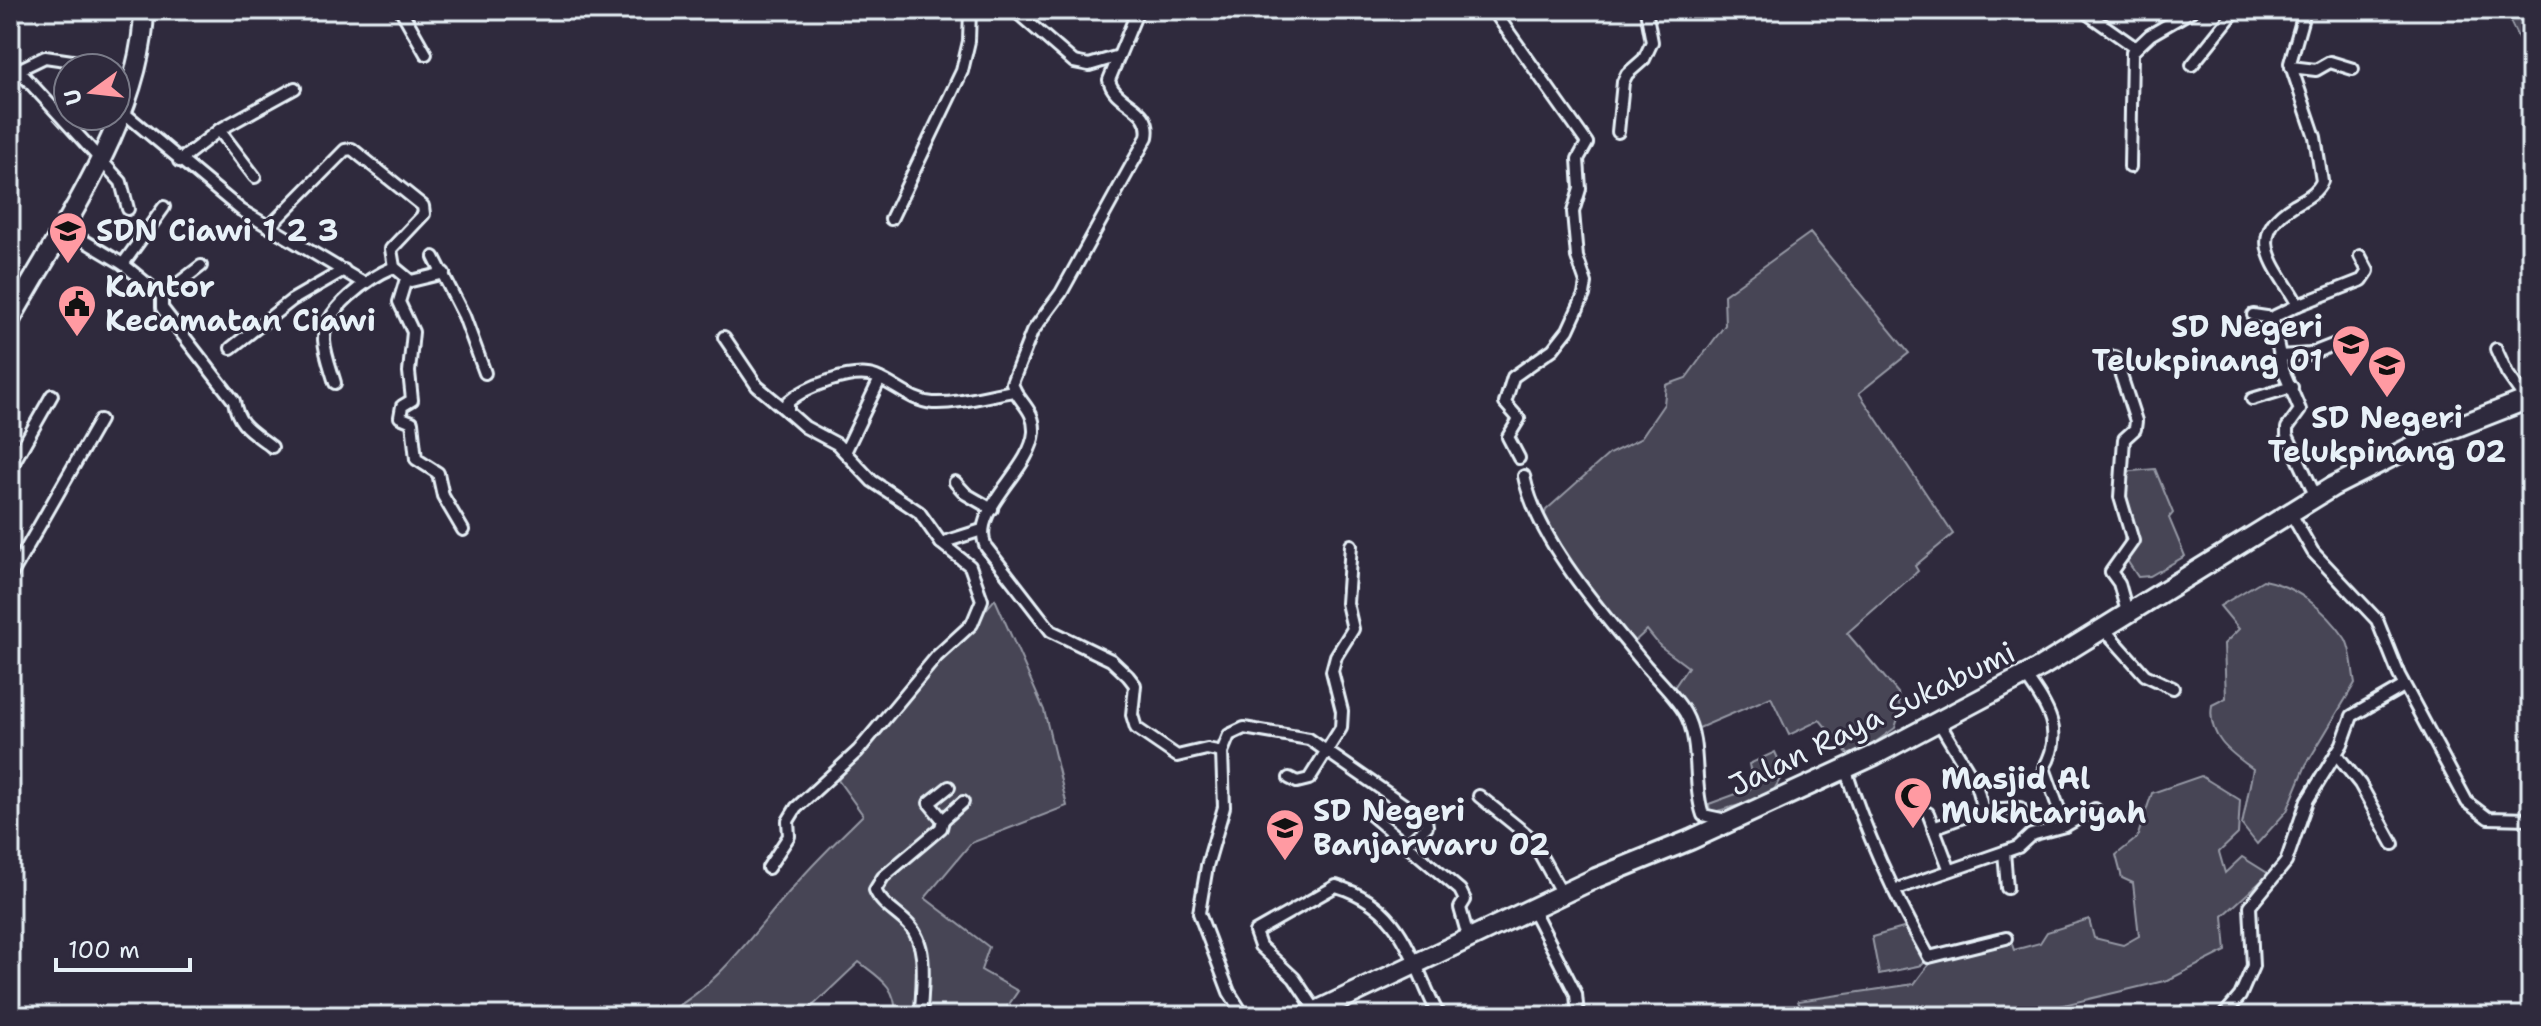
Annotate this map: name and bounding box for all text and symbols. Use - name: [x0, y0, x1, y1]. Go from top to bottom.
- north arrow: [52, 52, 132, 132]
- text: U: [57, 86, 89, 108]
- school or university icon: SDN Ciawi 1 2 3: [47, 210, 89, 265]
- place label: SDN Ciawi 1 2 3: [96, 210, 339, 251]
- place label: Kantor Kecamatan Ciawi: [105, 266, 376, 341]
- public building icon: Kantor Kecamatan Ciawi: [56, 283, 98, 338]
- place label: SD Negeri Telukpinang 01: [2092, 306, 2323, 381]
- school or university icon: SD Negeri Telukpinang 01: [2330, 323, 2372, 378]
- school or university icon: SD Negeri Telukpinang 02: [2366, 344, 2408, 399]
- place label: SD Negeri Telukpinang 02: [2268, 397, 2506, 472]
- street label: Jalan Raya Sukabumi: [1722, 631, 2022, 806]
- place label: Masjid Al Mukhtariyah: [1941, 758, 2147, 833]
- mosque icon: Masjid Al Mukhtariyah: [1892, 775, 1934, 830]
- place label: SD Negeri Banjarwaru 02: [1313, 790, 1550, 865]
- school or university icon: SD Negeri Banjarwaru 02: [1264, 807, 1306, 862]
- scale bar: [56, 922, 190, 972]
- text: 100 m: [68, 934, 140, 966]

